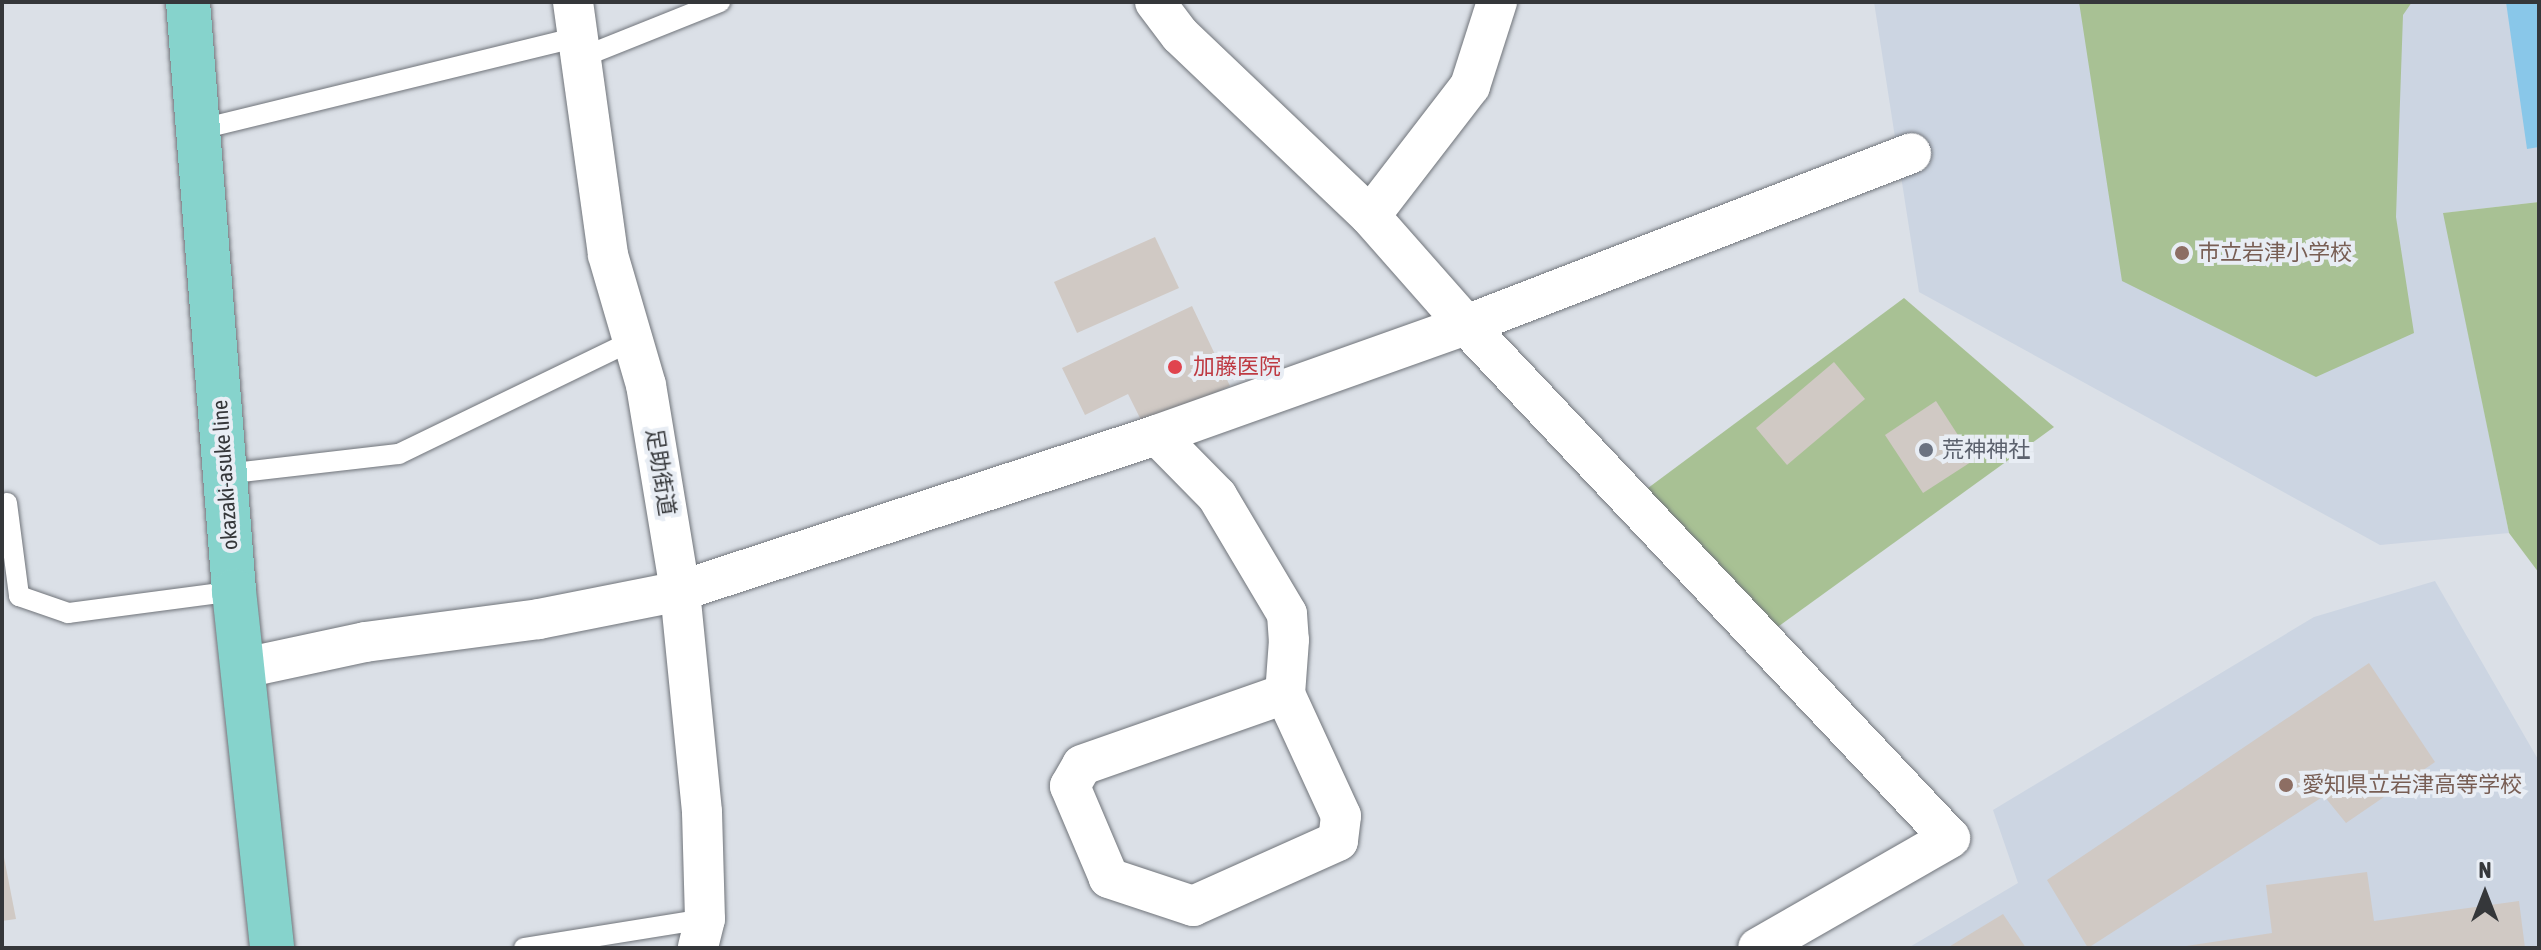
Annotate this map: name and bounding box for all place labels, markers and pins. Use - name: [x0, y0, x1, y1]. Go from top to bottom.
- place label: 市立岩津小学校: [2198, 240, 2352, 266]
- marker: 市立岩津小学校: [2173, 244, 2191, 262]
- place label: 加藤医院: [1193, 354, 1281, 380]
- marker: 加藤医院: [1164, 356, 1186, 378]
- place label: 荒神神社: [1942, 437, 2030, 463]
- marker: 荒神神社: [1917, 441, 1935, 459]
- place label: 愛知県立岩津高等学校: [2302, 772, 2522, 798]
- marker: 愛知県立岩津高等学校: [2277, 776, 2295, 794]

